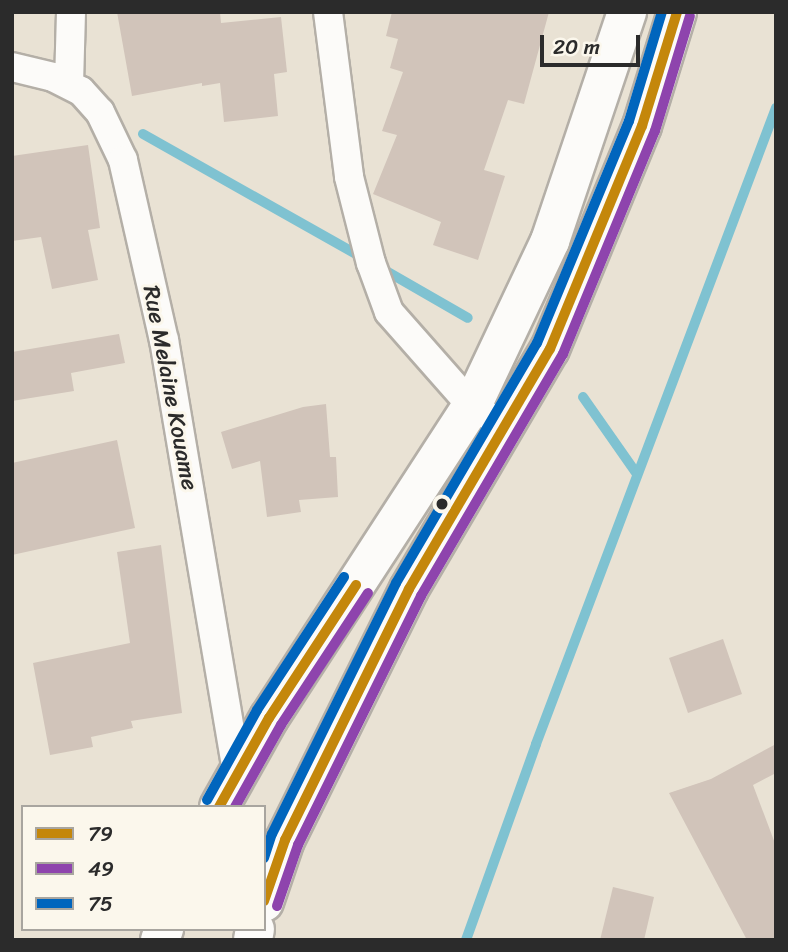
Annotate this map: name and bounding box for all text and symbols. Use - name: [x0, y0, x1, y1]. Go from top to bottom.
- scale bar: [543, 21, 643, 65]
- text: 20 m: [553, 28, 600, 66]
- street label: Rue Melaine Kouame: [137, 283, 203, 493]
- unlabelled marker: [435, 497, 449, 511]
- legend: [21, 805, 266, 931]
- text: 79: [88, 815, 113, 853]
- text: 49: [88, 850, 114, 888]
- text: 75: [88, 885, 113, 923]

